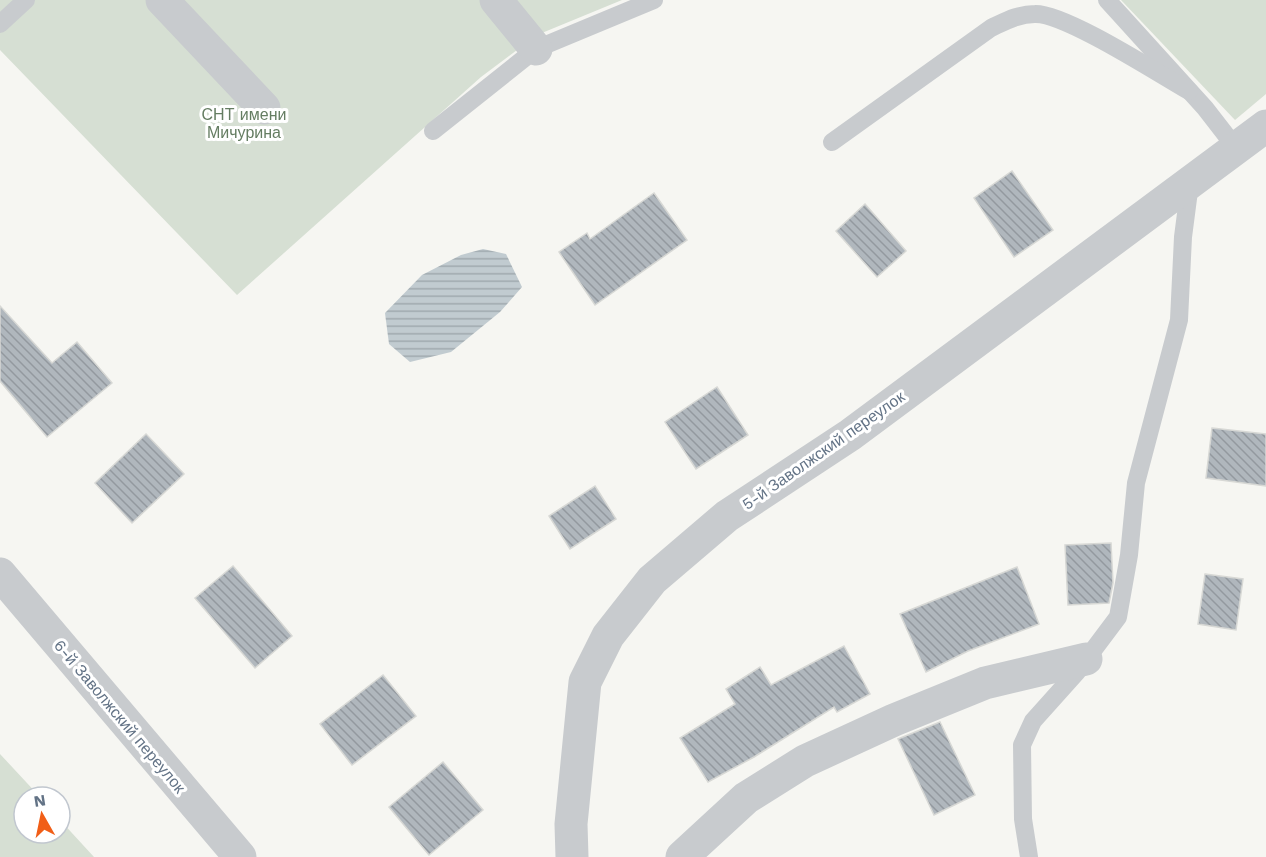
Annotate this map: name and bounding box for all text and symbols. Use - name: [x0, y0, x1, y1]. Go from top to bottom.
- park label: СНТ имени Мичурина: [202, 105, 286, 142]
- street label: 5-й Заволжский переулок: [738, 386, 909, 514]
- street label: 6-й Заволжский переулок: [50, 636, 190, 798]
- north arrow: [12, 785, 72, 845]
- text: N: [32, 790, 47, 811]

